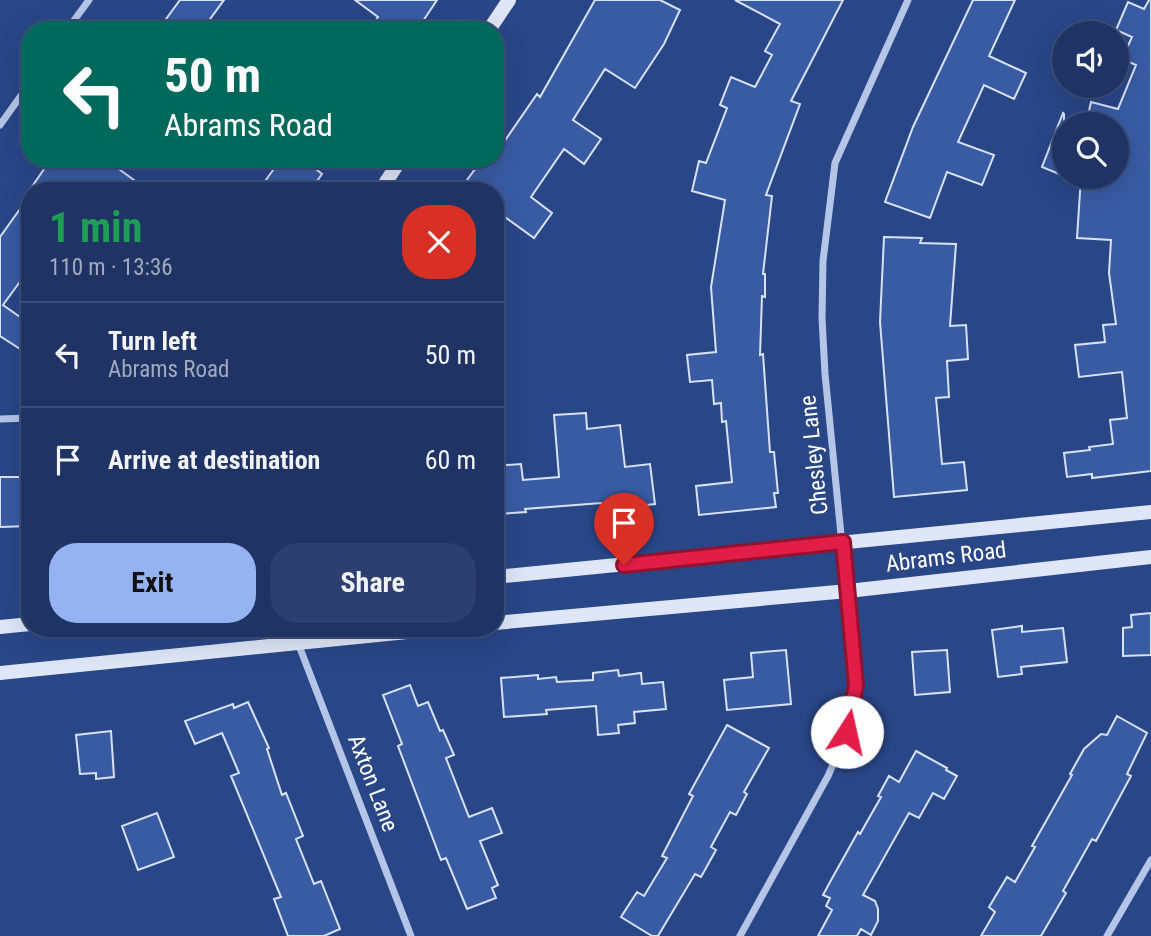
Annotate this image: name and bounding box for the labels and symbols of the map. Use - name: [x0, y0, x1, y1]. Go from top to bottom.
- street label: Chesley Lane: [794, 394, 834, 516]
- pin: [594, 493, 654, 565]
- street label: Abrams Road: [884, 536, 1008, 578]
- position arrow: [810, 695, 884, 769]
- street label: Axton Lane: [342, 731, 404, 835]

